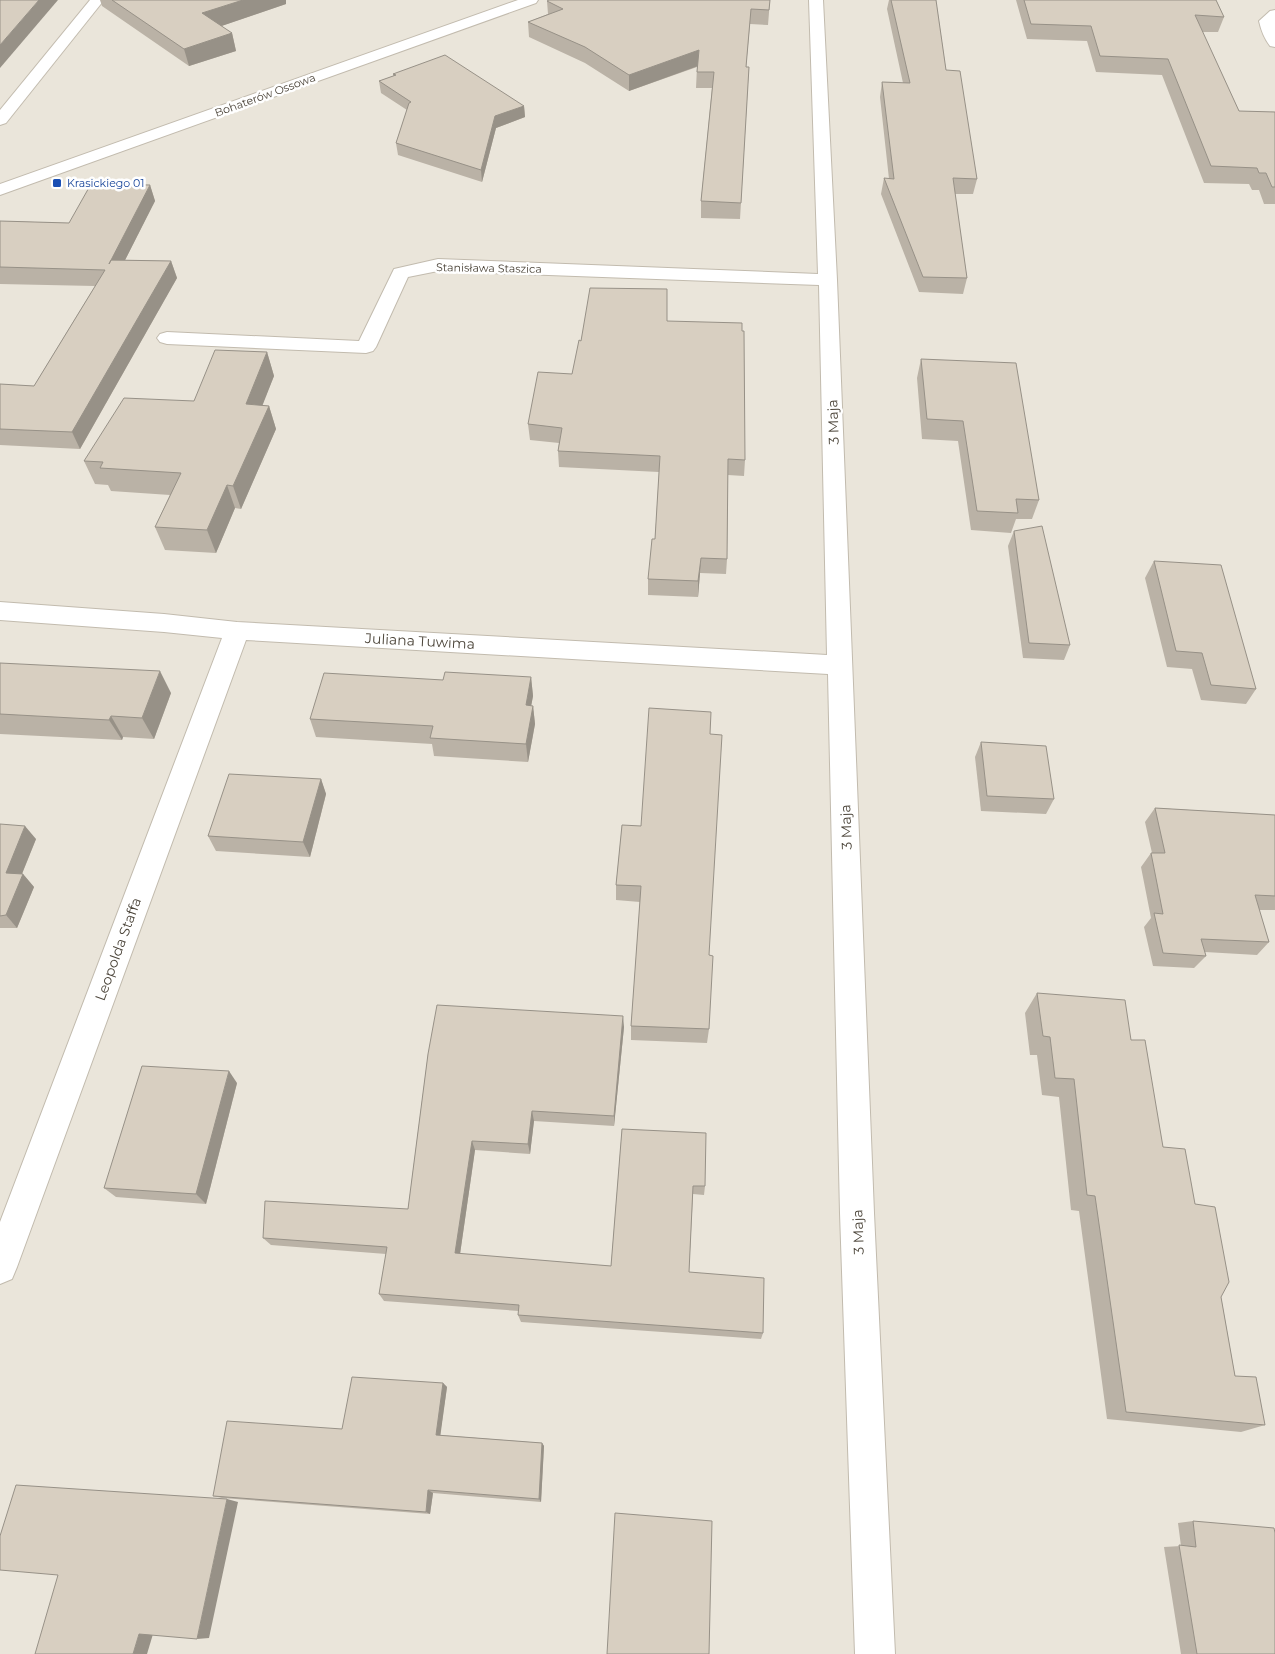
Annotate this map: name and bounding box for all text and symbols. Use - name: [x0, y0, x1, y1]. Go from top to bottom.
- street label: Bohaterów Ossowa: [213, 70, 317, 120]
- place label: Krasickiego 01: [67, 176, 144, 190]
- marker: Krasickiego 01: [51, 177, 63, 189]
- street label: Stanisława Staszica: [436, 260, 542, 276]
- street label: 3 Maja: [823, 399, 843, 445]
- street label: Juliana Tuwima: [364, 629, 475, 653]
- street label: 3 Maja: [836, 804, 856, 850]
- street label: Leopolda Staffa: [91, 895, 145, 1003]
- street label: 3 Maja: [848, 1209, 868, 1255]

